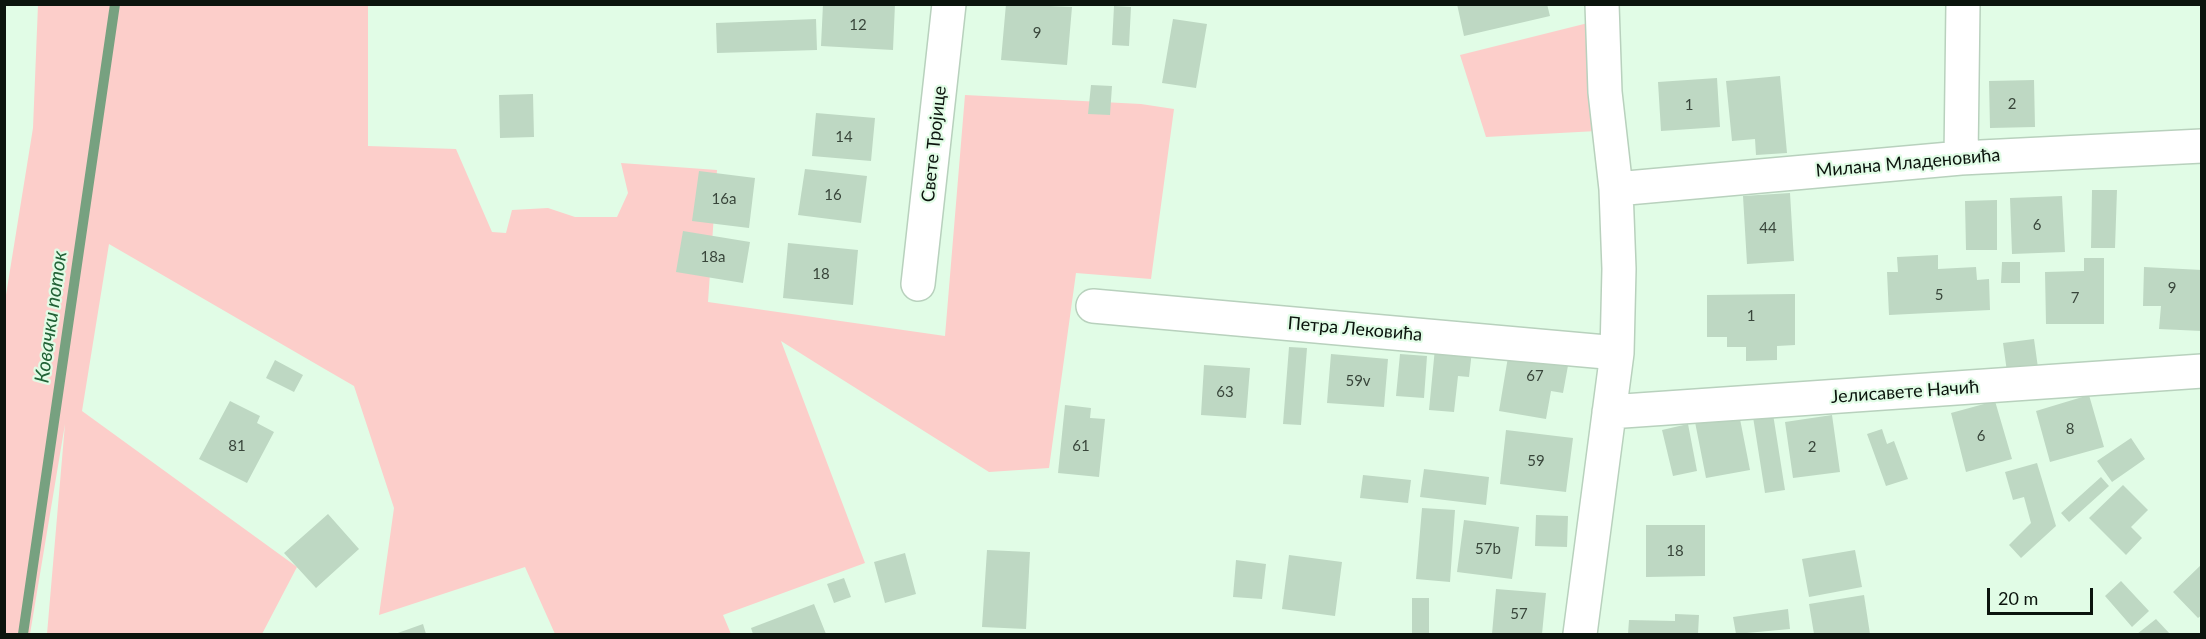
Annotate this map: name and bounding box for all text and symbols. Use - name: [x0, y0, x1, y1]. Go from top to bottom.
- house number: 12: [849, 16, 867, 34]
- house number: 9: [1033, 24, 1041, 42]
- street label: Свете Тројице: [917, 85, 951, 203]
- house number: 2: [2008, 95, 2016, 113]
- house number: 1: [1685, 96, 1693, 114]
- house number: 14: [835, 128, 853, 146]
- street label: Милана Младеновића: [1815, 144, 2001, 182]
- house number: 16: [824, 186, 842, 204]
- house number: 16a: [712, 190, 736, 208]
- house number: 6: [2033, 216, 2041, 234]
- house number: 44: [1759, 219, 1777, 237]
- house number: 18a: [701, 248, 725, 266]
- water label: Ковачки поток: [30, 249, 72, 385]
- house number: 18: [812, 265, 830, 283]
- house number: 9: [2168, 279, 2176, 297]
- house number: 5: [1935, 286, 1943, 304]
- house number: 7: [2071, 289, 2079, 307]
- house number: 1: [1747, 307, 1755, 325]
- street label: Петра Лековића: [1287, 312, 1423, 346]
- house number: 67: [1526, 367, 1544, 385]
- house number: 59v: [1345, 372, 1371, 390]
- street label: Јелисавете Начић: [1830, 376, 1980, 408]
- house number: 63: [1216, 383, 1234, 401]
- house number: 8: [2066, 420, 2074, 438]
- house number: 6: [1977, 427, 1985, 445]
- house number: 81: [228, 437, 246, 455]
- house number: 61: [1072, 437, 1090, 455]
- house number: 2: [1808, 438, 1816, 456]
- house number: 59: [1527, 452, 1545, 470]
- house number: 57b: [1475, 540, 1501, 558]
- house number: 18: [1666, 542, 1684, 560]
- scale bar: [1990, 576, 2096, 614]
- text: 20 m: [1998, 587, 2038, 609]
- house number: 57: [1510, 605, 1528, 623]

